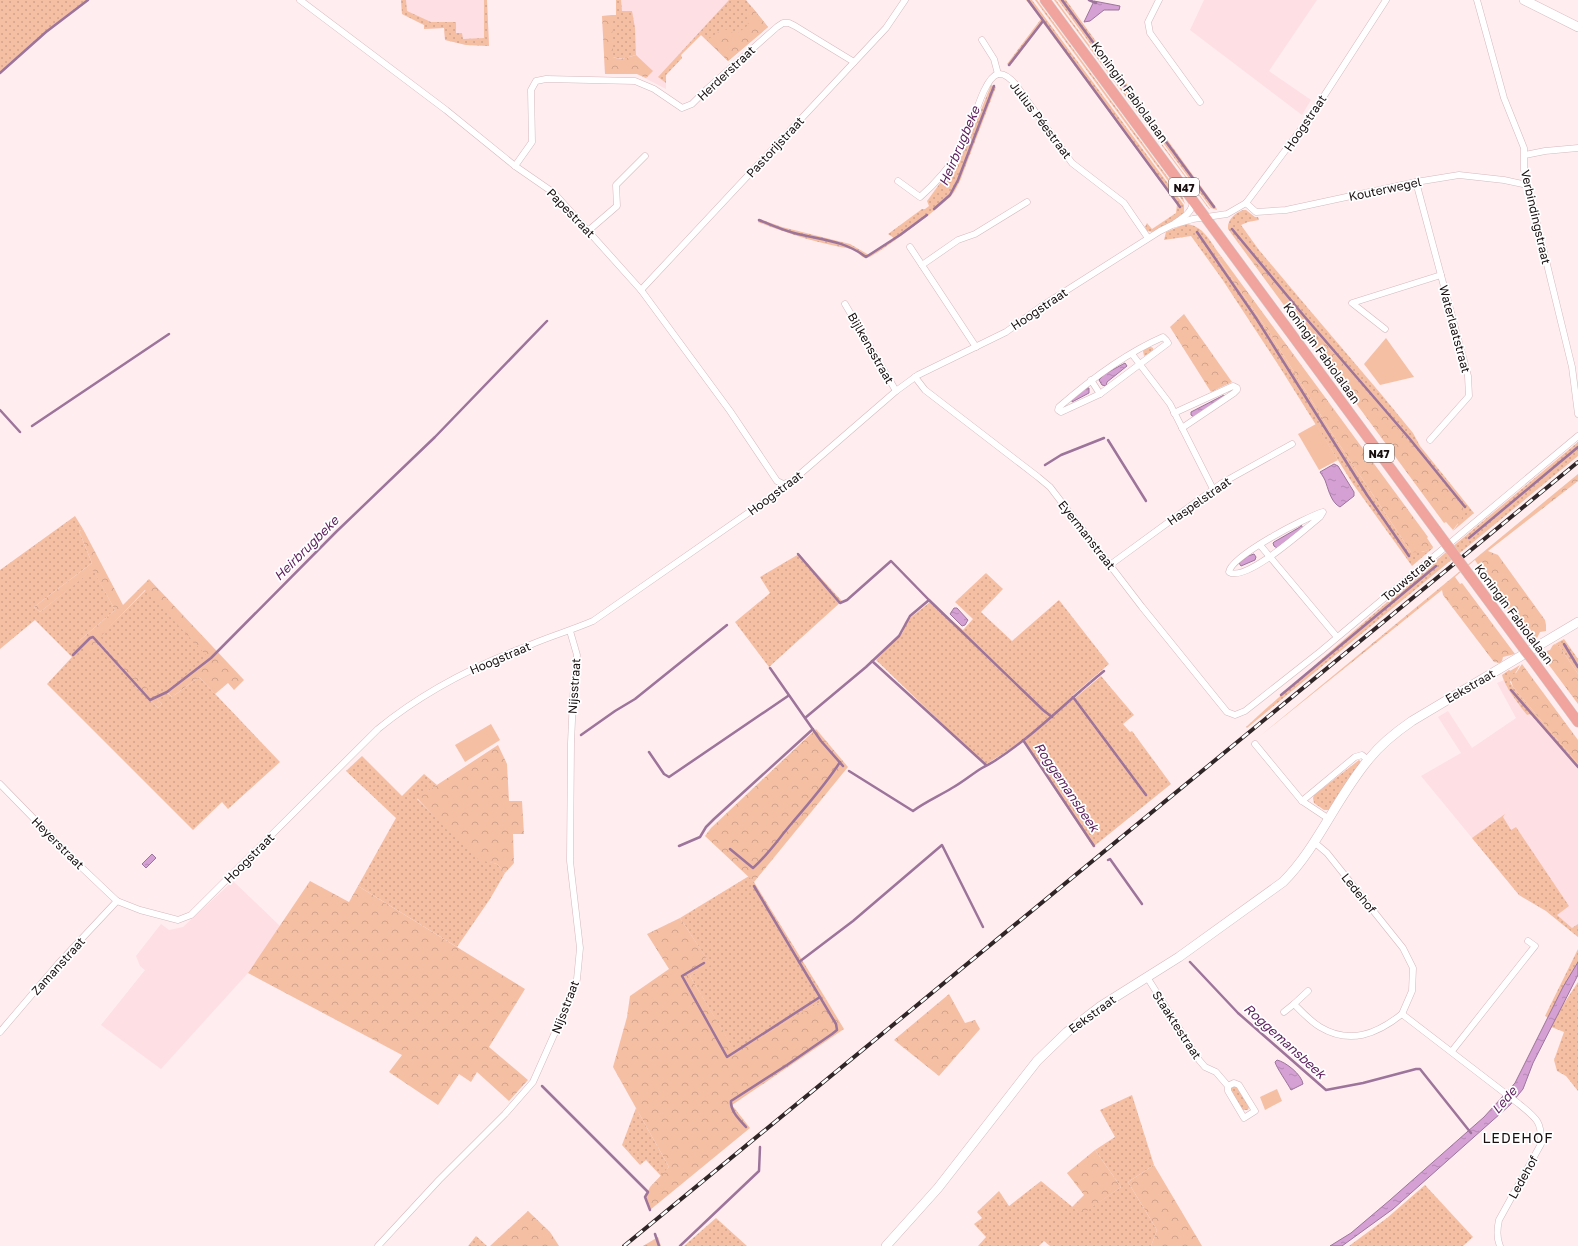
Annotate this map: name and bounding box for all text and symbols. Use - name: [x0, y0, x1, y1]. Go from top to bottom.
- street label: Koningin Fabiolalaan: [1088, 39, 1172, 145]
- street label: Herderstraat: [694, 42, 758, 104]
- street label: Julius Péestraat: [1007, 78, 1075, 162]
- street label: Hoogstraat: [1281, 92, 1329, 154]
- water label: Heirbrugbeke: [935, 102, 984, 188]
- street label: Pastorijstraat: [743, 113, 807, 181]
- street label: Verbindingstraat: [1518, 168, 1554, 266]
- street label: Kouterwegel: [1347, 174, 1423, 204]
- road number: N47: [1169, 178, 1199, 196]
- street label: Papestraat: [544, 185, 598, 241]
- street label: Waterlaatstraat: [1436, 284, 1474, 375]
- street label: Hoogstraat: [1008, 285, 1070, 333]
- street label: Koningin Fabiolalaan: [1280, 300, 1364, 406]
- street label: Bijlkensstraat: [845, 310, 897, 386]
- road number: N47: [1364, 444, 1394, 462]
- street label: Hoogstraat: [745, 467, 806, 519]
- street label: Haspelstraat: [1164, 473, 1234, 528]
- street label: Eyermanstraat: [1055, 497, 1119, 573]
- water label: Heirbrugbeke: [270, 511, 343, 584]
- street label: Touwstraat: [1378, 551, 1438, 604]
- street label: Koningin Fabiolalaan: [1472, 561, 1556, 667]
- street label: Hoogstraat: [467, 638, 533, 678]
- street label: Nijsstraat: [565, 657, 583, 714]
- street label: Eekstraat: [1442, 666, 1498, 706]
- water label: Roggemansbeek: [1031, 739, 1104, 836]
- street label: Heyerstraat: [29, 814, 87, 872]
- street label: Hoogstraat: [221, 830, 277, 886]
- street label: Ledehof: [1338, 870, 1380, 916]
- street label: Zamanstraat: [28, 934, 88, 998]
- street label: Nijsstraat: [548, 978, 582, 1036]
- street label: Staaktestraat: [1149, 988, 1205, 1062]
- street label: Eekstraat: [1065, 992, 1119, 1036]
- water label: Roggemansbeek: [1241, 1000, 1330, 1083]
- water label: Lede: [1488, 1082, 1521, 1117]
- district label: LEDEHOF: [1482, 1129, 1554, 1146]
- street label: Ledehof: [1505, 1152, 1541, 1201]

